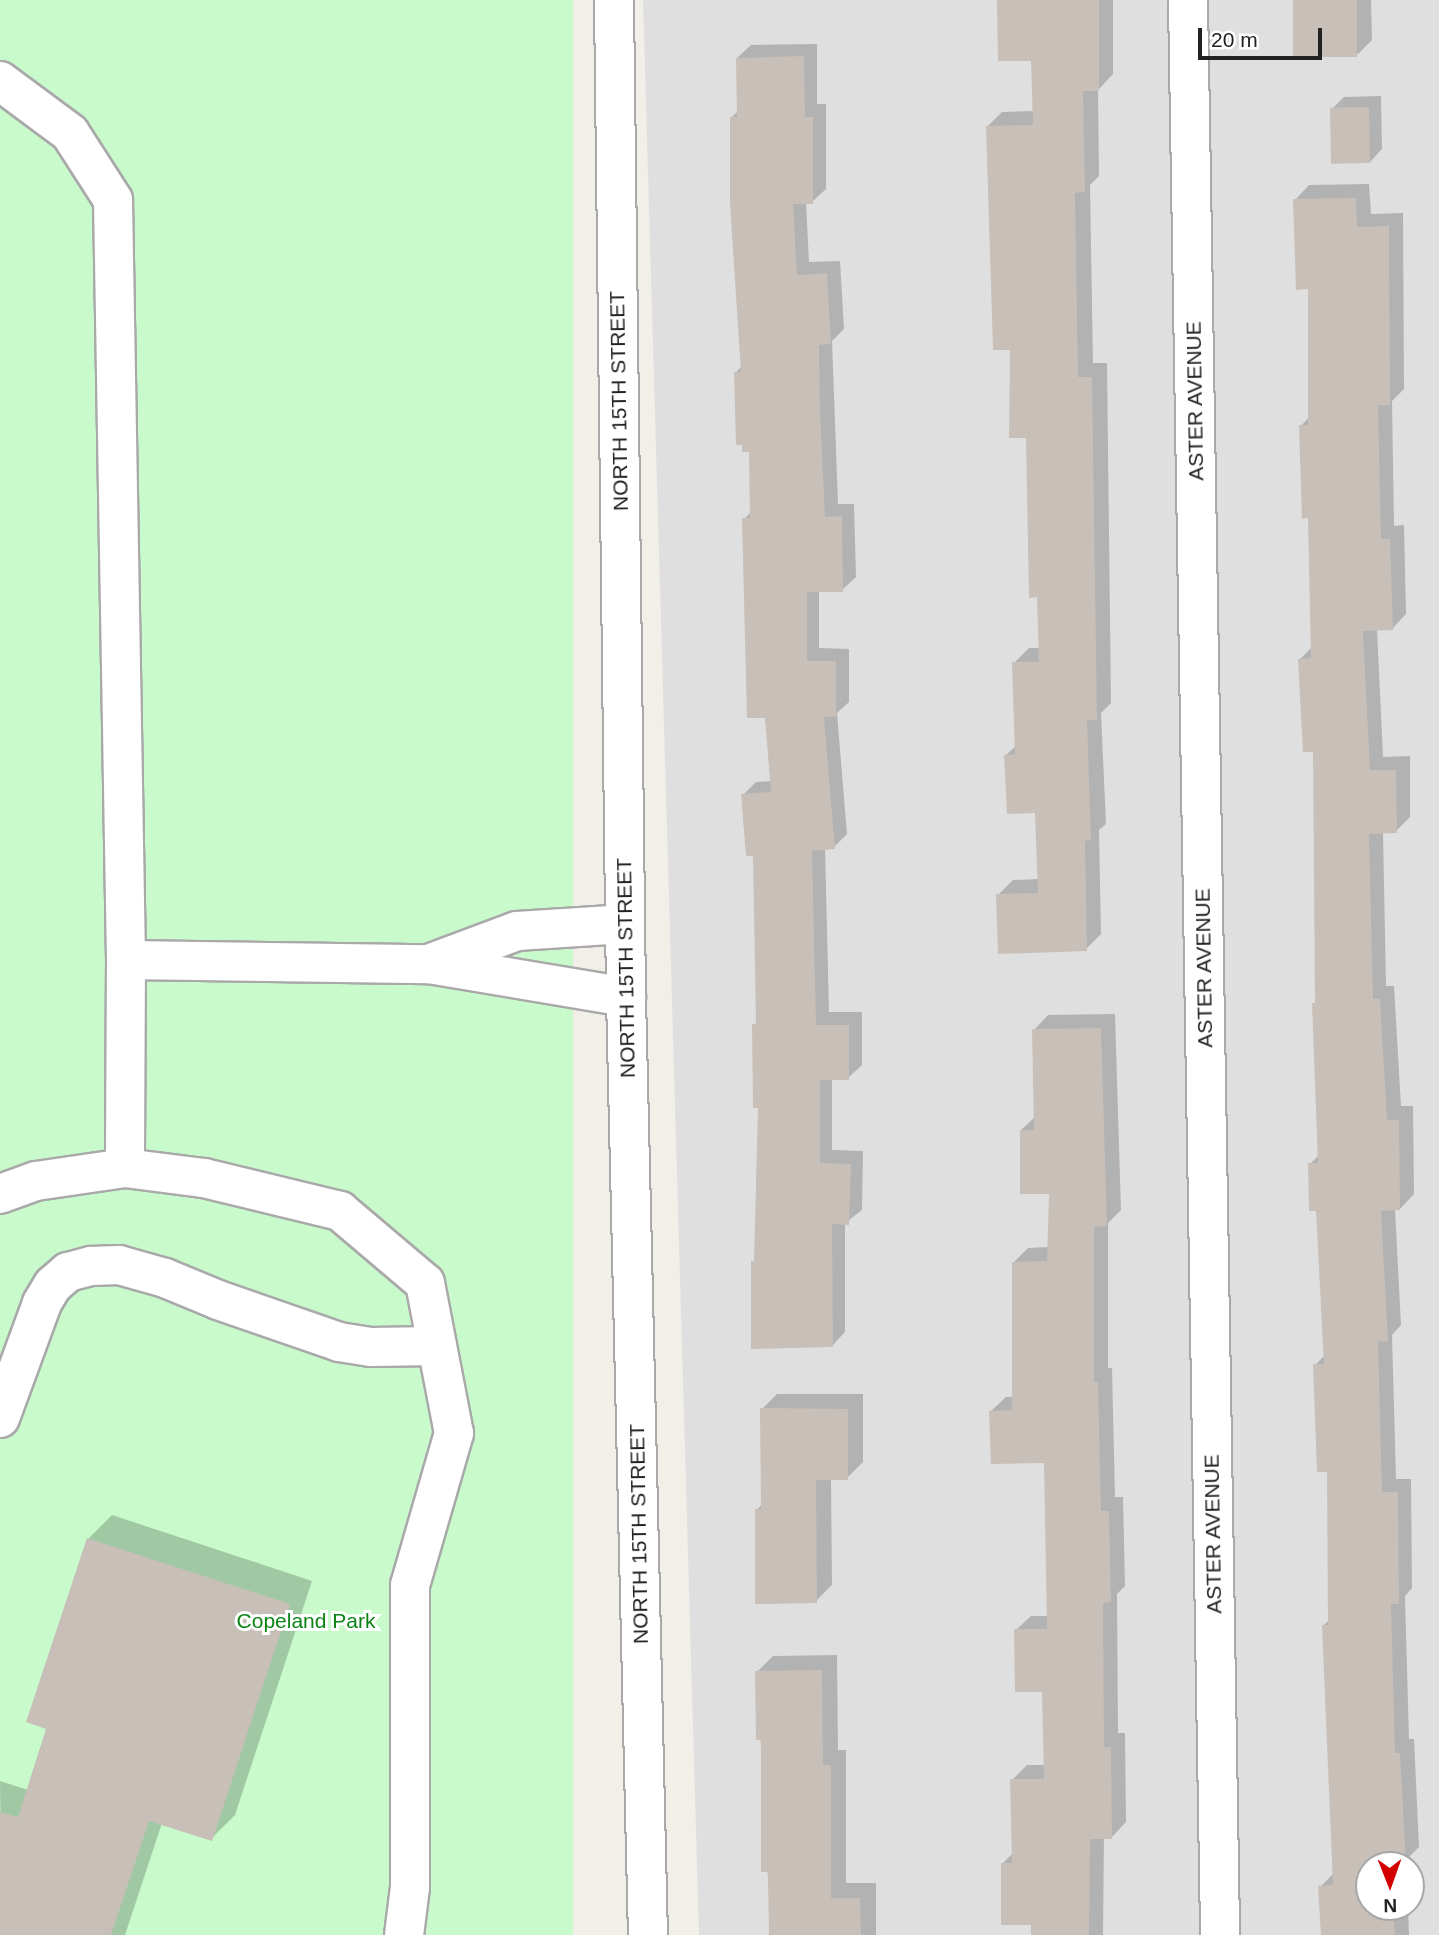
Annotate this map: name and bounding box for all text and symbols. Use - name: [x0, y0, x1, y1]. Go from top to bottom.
- scale bar: [1201, 14, 1325, 58]
- text: 20 m: [1211, 28, 1258, 51]
- street label: NORTH 15TH STREET: [604, 291, 634, 511]
- street label: ASTER AVENUE: [1181, 320, 1209, 482]
- street label: NORTH 15TH STREET: [611, 858, 641, 1078]
- street label: ASTER AVENUE: [1190, 887, 1218, 1049]
- street label: NORTH 15TH STREET: [624, 1424, 654, 1644]
- street label: ASTER AVENUE: [1199, 1453, 1227, 1615]
- park label: Copeland Park: [237, 1608, 375, 1634]
- north arrow: [1355, 1851, 1425, 1921]
- text: N: [1383, 1895, 1397, 1916]

